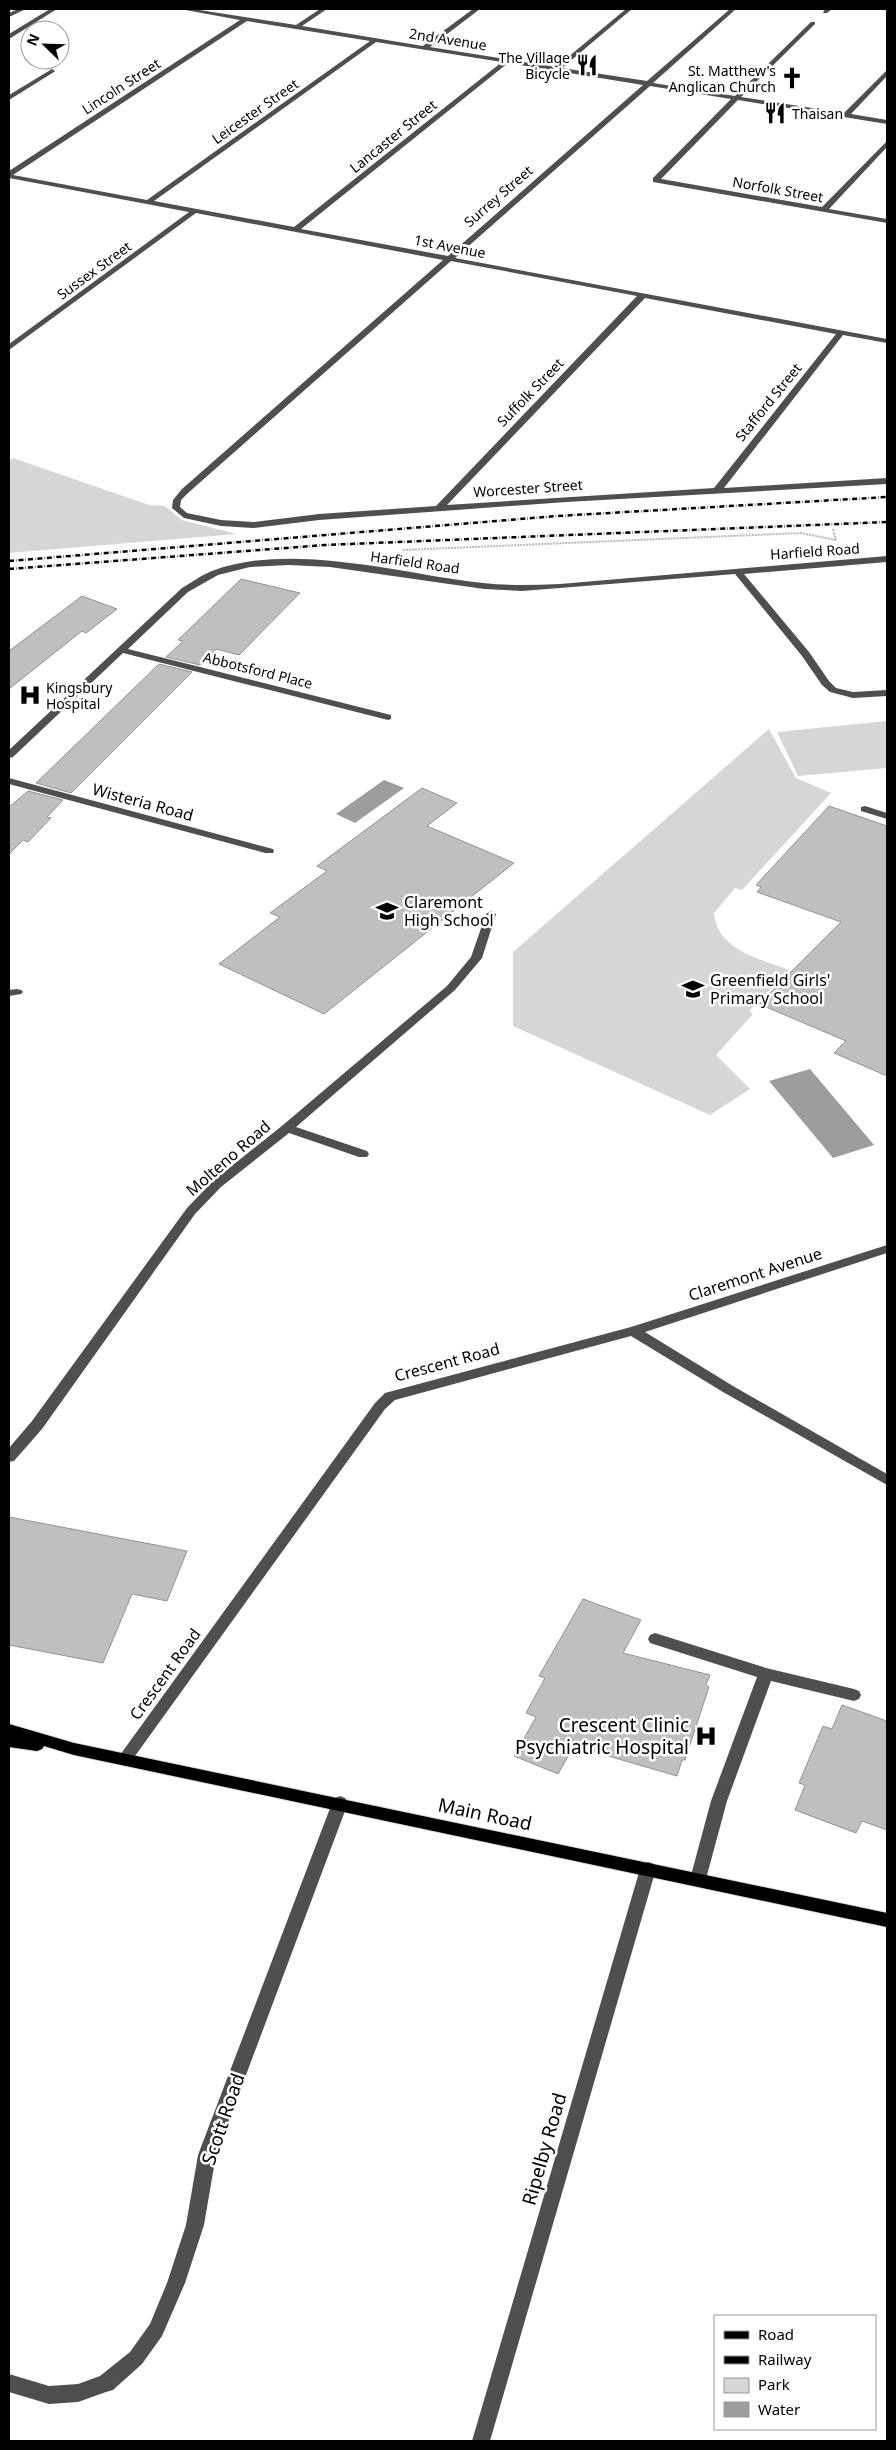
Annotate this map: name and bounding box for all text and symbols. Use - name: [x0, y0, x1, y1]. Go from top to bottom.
- north arrow: [20, 20, 70, 70]
- street label: 2nd Avenue: [408, 24, 488, 55]
- text: N: [22, 31, 44, 49]
- place label: The Village Bicycle: [498, 48, 570, 83]
- restaurant icon: The Village Bicycle: [574, 52, 600, 78]
- street label: Lincoln Street: [78, 54, 164, 118]
- place label: St. Matthew's Anglican Church: [669, 61, 776, 96]
- church icon: St. Matthew's Anglican Church: [779, 65, 805, 91]
- street label: Leicester Street: [208, 74, 302, 148]
- street label: Lancaster Street: [346, 95, 440, 177]
- restaurant icon: Thaisan: [762, 100, 788, 126]
- place label: Thaisan: [792, 104, 843, 123]
- street label: Surrey Street: [460, 161, 536, 231]
- street label: Norfolk Street: [731, 172, 825, 206]
- street label: 1st Avenue: [413, 230, 488, 262]
- street label: Sussex Street: [53, 237, 135, 303]
- street label: Suffolk Street: [493, 354, 567, 430]
- street label: Stafford Street: [731, 359, 805, 445]
- street label: Worcester Street: [473, 475, 583, 501]
- street label: Harfield Road: [770, 538, 860, 564]
- street label: Harfield Road: [369, 546, 461, 578]
- street label: Abbotsford Place: [201, 647, 315, 693]
- place label: Kingsbury Hospital: [46, 678, 113, 713]
- hospital icon: Kingsbury Hospital: [17, 682, 43, 708]
- street label: Wisteria Road: [90, 778, 196, 826]
- place label: Claremont High School: [404, 891, 494, 931]
- school or university icon: Claremont High School: [374, 898, 400, 924]
- place label: Greenfield Girls' Primary School: [710, 969, 830, 1009]
- school or university icon: Greenfield Girls' Primary School: [680, 976, 706, 1002]
- street label: Molteno Road: [181, 1115, 275, 1201]
- street label: Claremont Avenue: [685, 1242, 825, 1306]
- street label: Crescent Road: [392, 1337, 502, 1387]
- street label: Crescent Road: [124, 1624, 206, 1724]
- place label: Crescent Clinic Psychiatric Hospital: [515, 1712, 689, 1760]
- hospital icon: Crescent Clinic Psychiatric Hospital: [693, 1723, 719, 1749]
- street label: Main Road: [436, 1791, 534, 1837]
- street label: Scott Road: [195, 2070, 251, 2168]
- street label: Ripelby Road: [516, 2090, 572, 2208]
- legend: [714, 2315, 876, 2430]
- text: Road: [758, 2324, 794, 2344]
- text: Railway: [758, 2349, 812, 2369]
- text: Park: [758, 2374, 790, 2394]
- text: Water: [758, 2399, 800, 2419]

